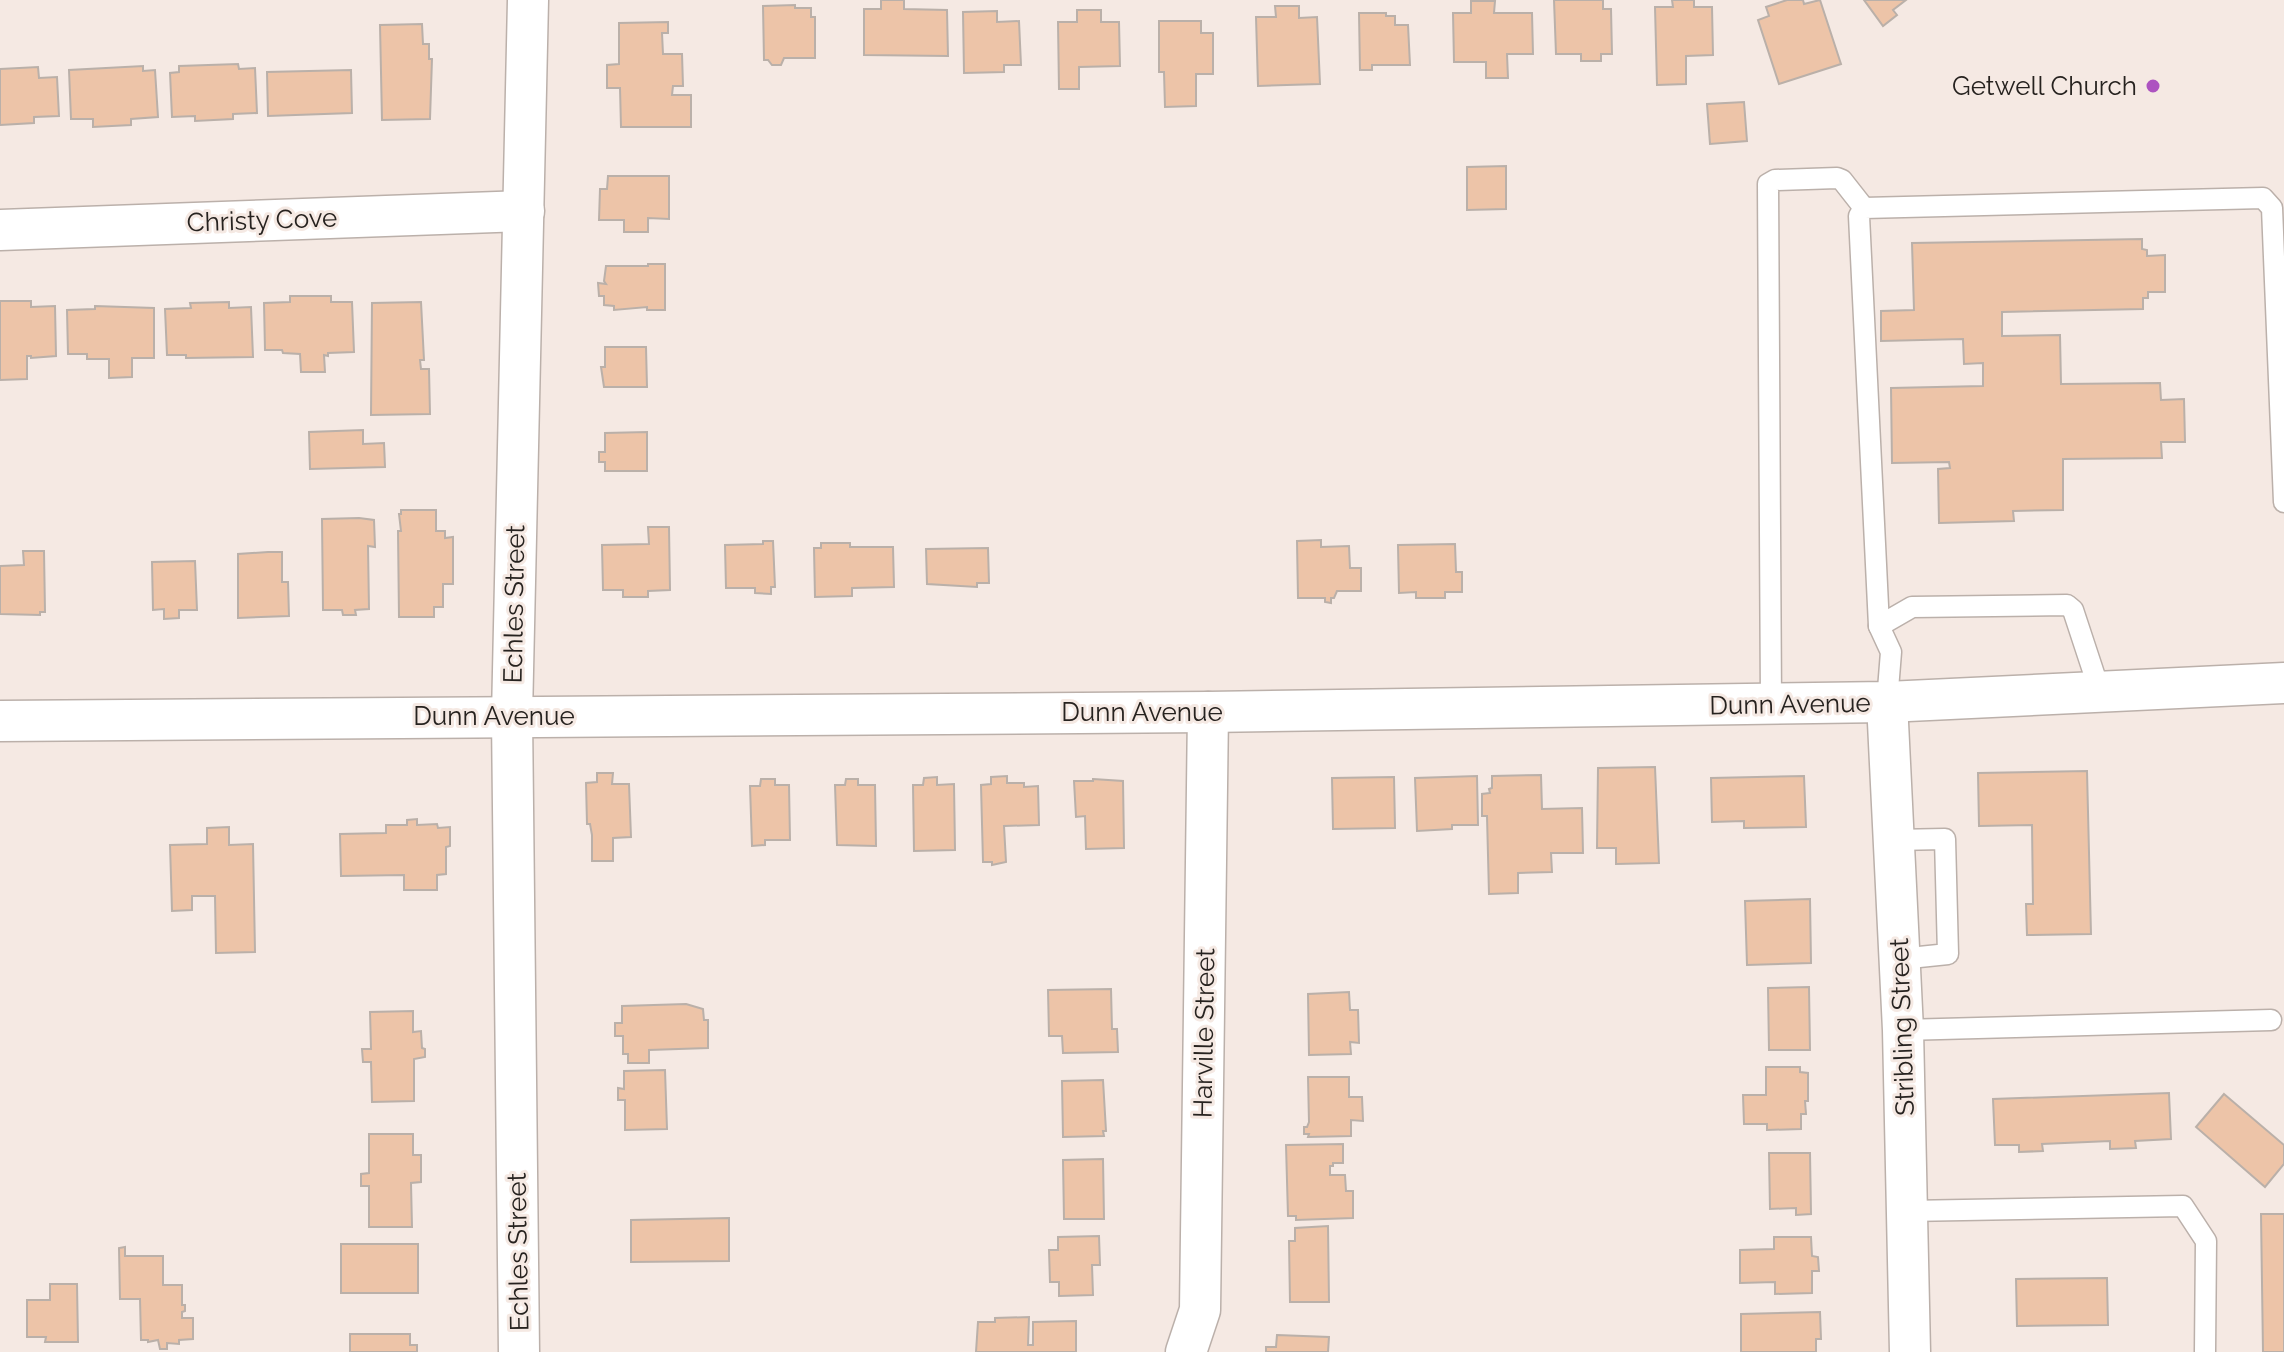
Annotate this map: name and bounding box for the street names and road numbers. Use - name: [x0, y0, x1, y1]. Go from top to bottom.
- street label: Christy Cove: [186, 202, 338, 238]
- street label: Echles Street: [498, 524, 530, 683]
- street label: Dunn Avenue: [1709, 688, 1871, 720]
- street label: Dunn Avenue: [1061, 697, 1223, 727]
- street label: Dunn Avenue: [413, 701, 575, 731]
- street label: Stribling Street: [1884, 937, 1920, 1116]
- street label: Harville Street: [1188, 947, 1220, 1118]
- street label: Echles Street: [502, 1172, 534, 1331]

